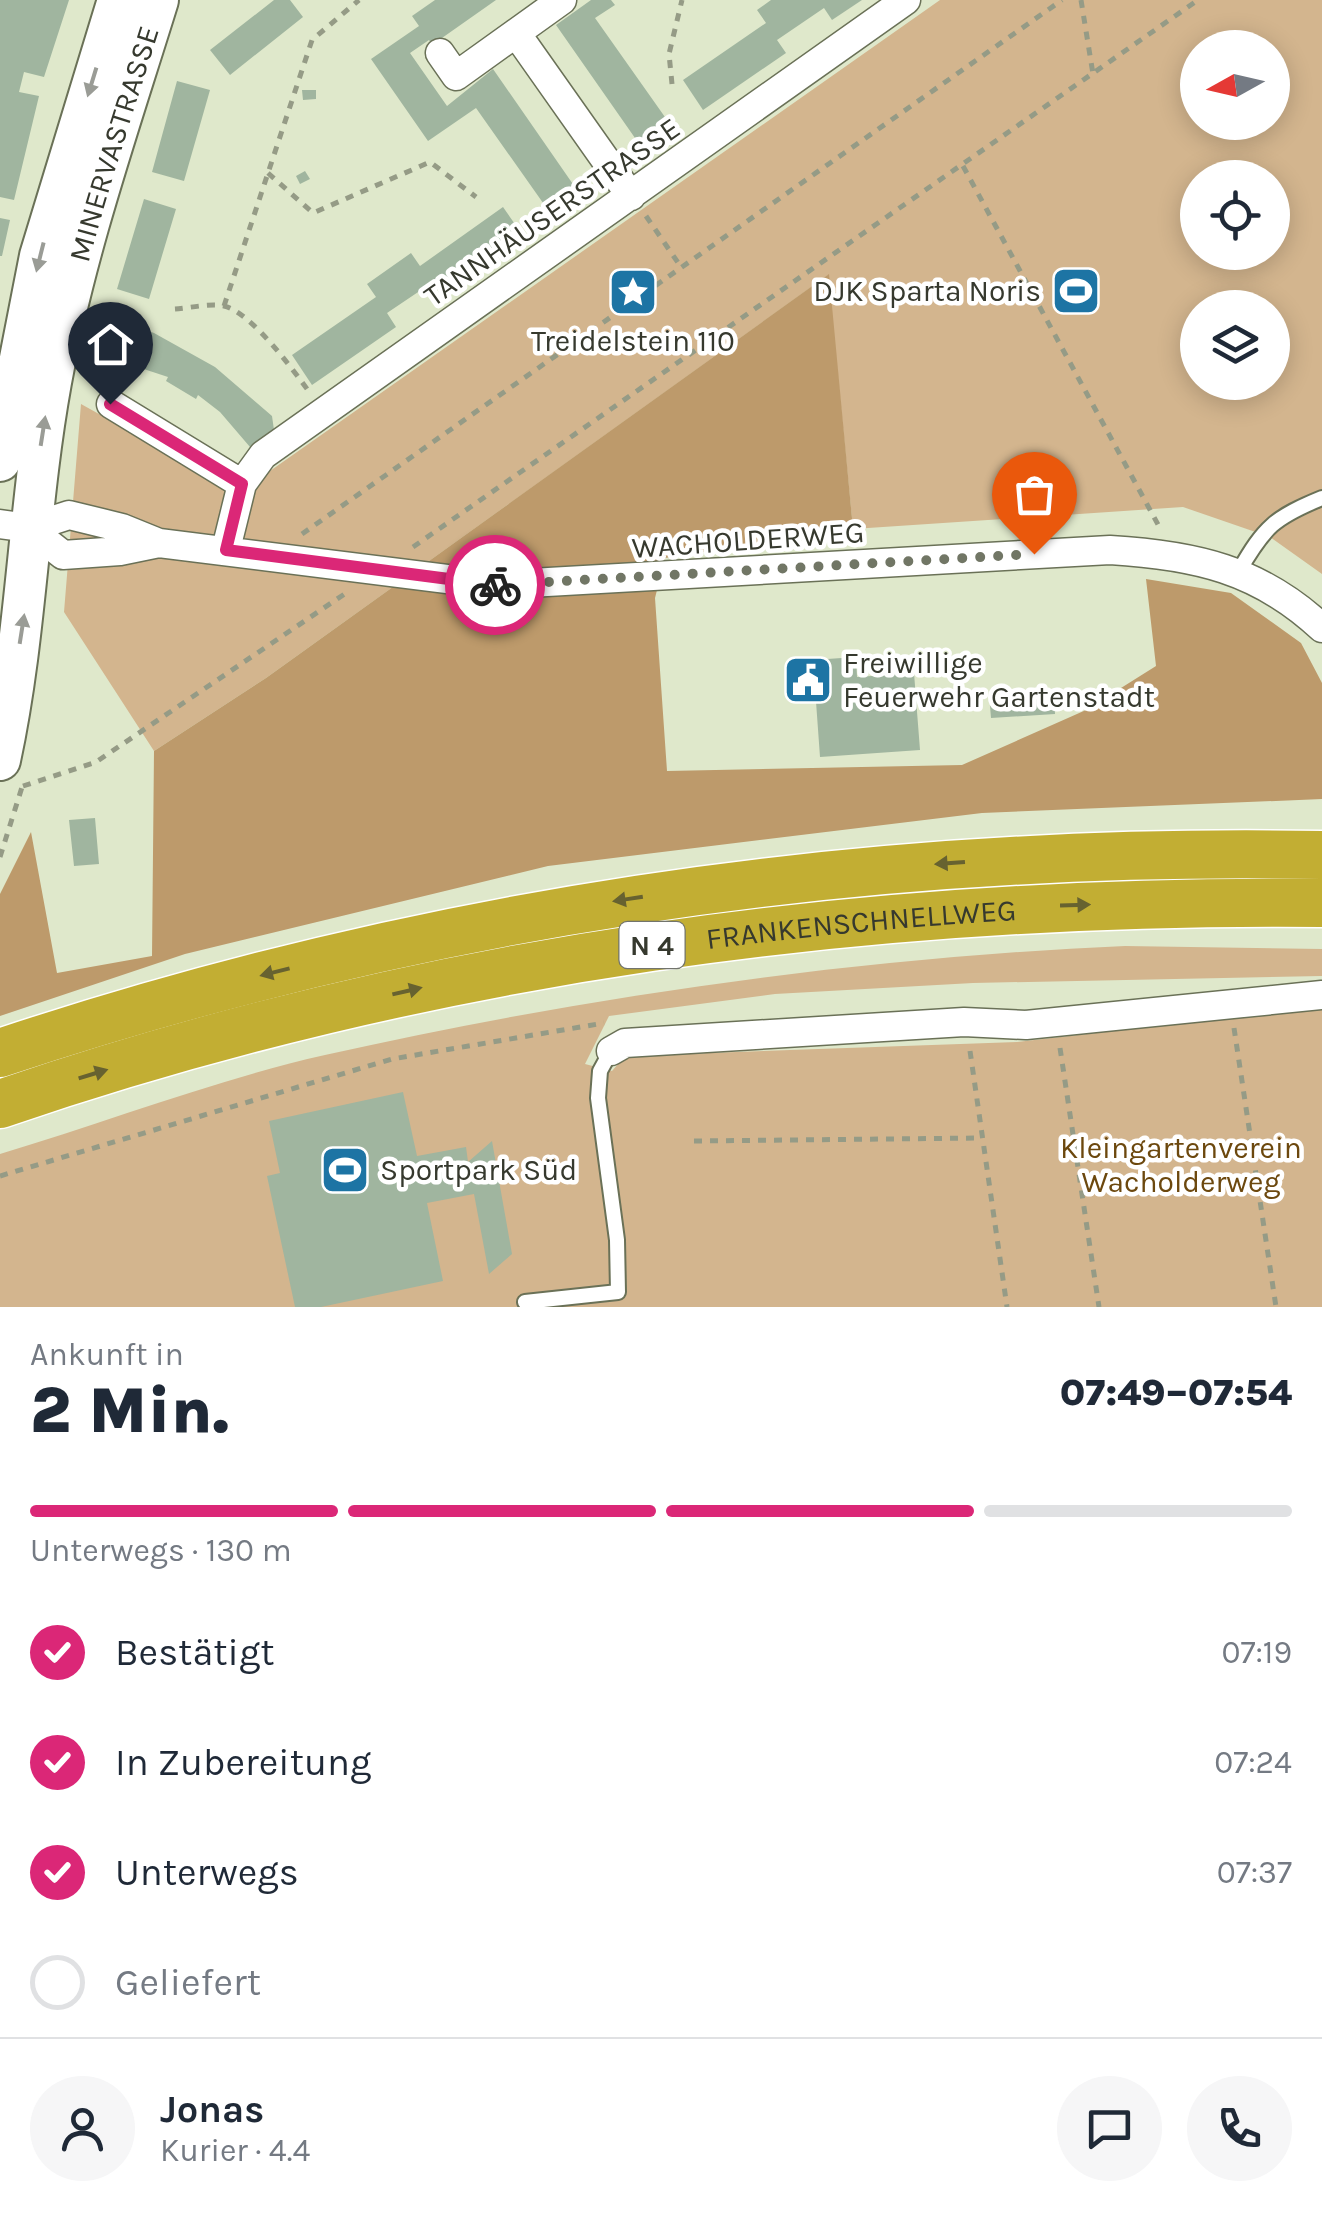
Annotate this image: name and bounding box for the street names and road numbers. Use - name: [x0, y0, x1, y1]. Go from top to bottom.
- street label: MINERVASTRASSE: [61, 21, 167, 266]
- street label: TANNHÄUSERSTRASSE: [417, 110, 687, 314]
- street label: WACHOLDERWEG: [631, 514, 865, 566]
- street label: FRANKENSCHNELLWEG: [704, 892, 1017, 957]
- road number: N 4: [620, 922, 684, 968]

